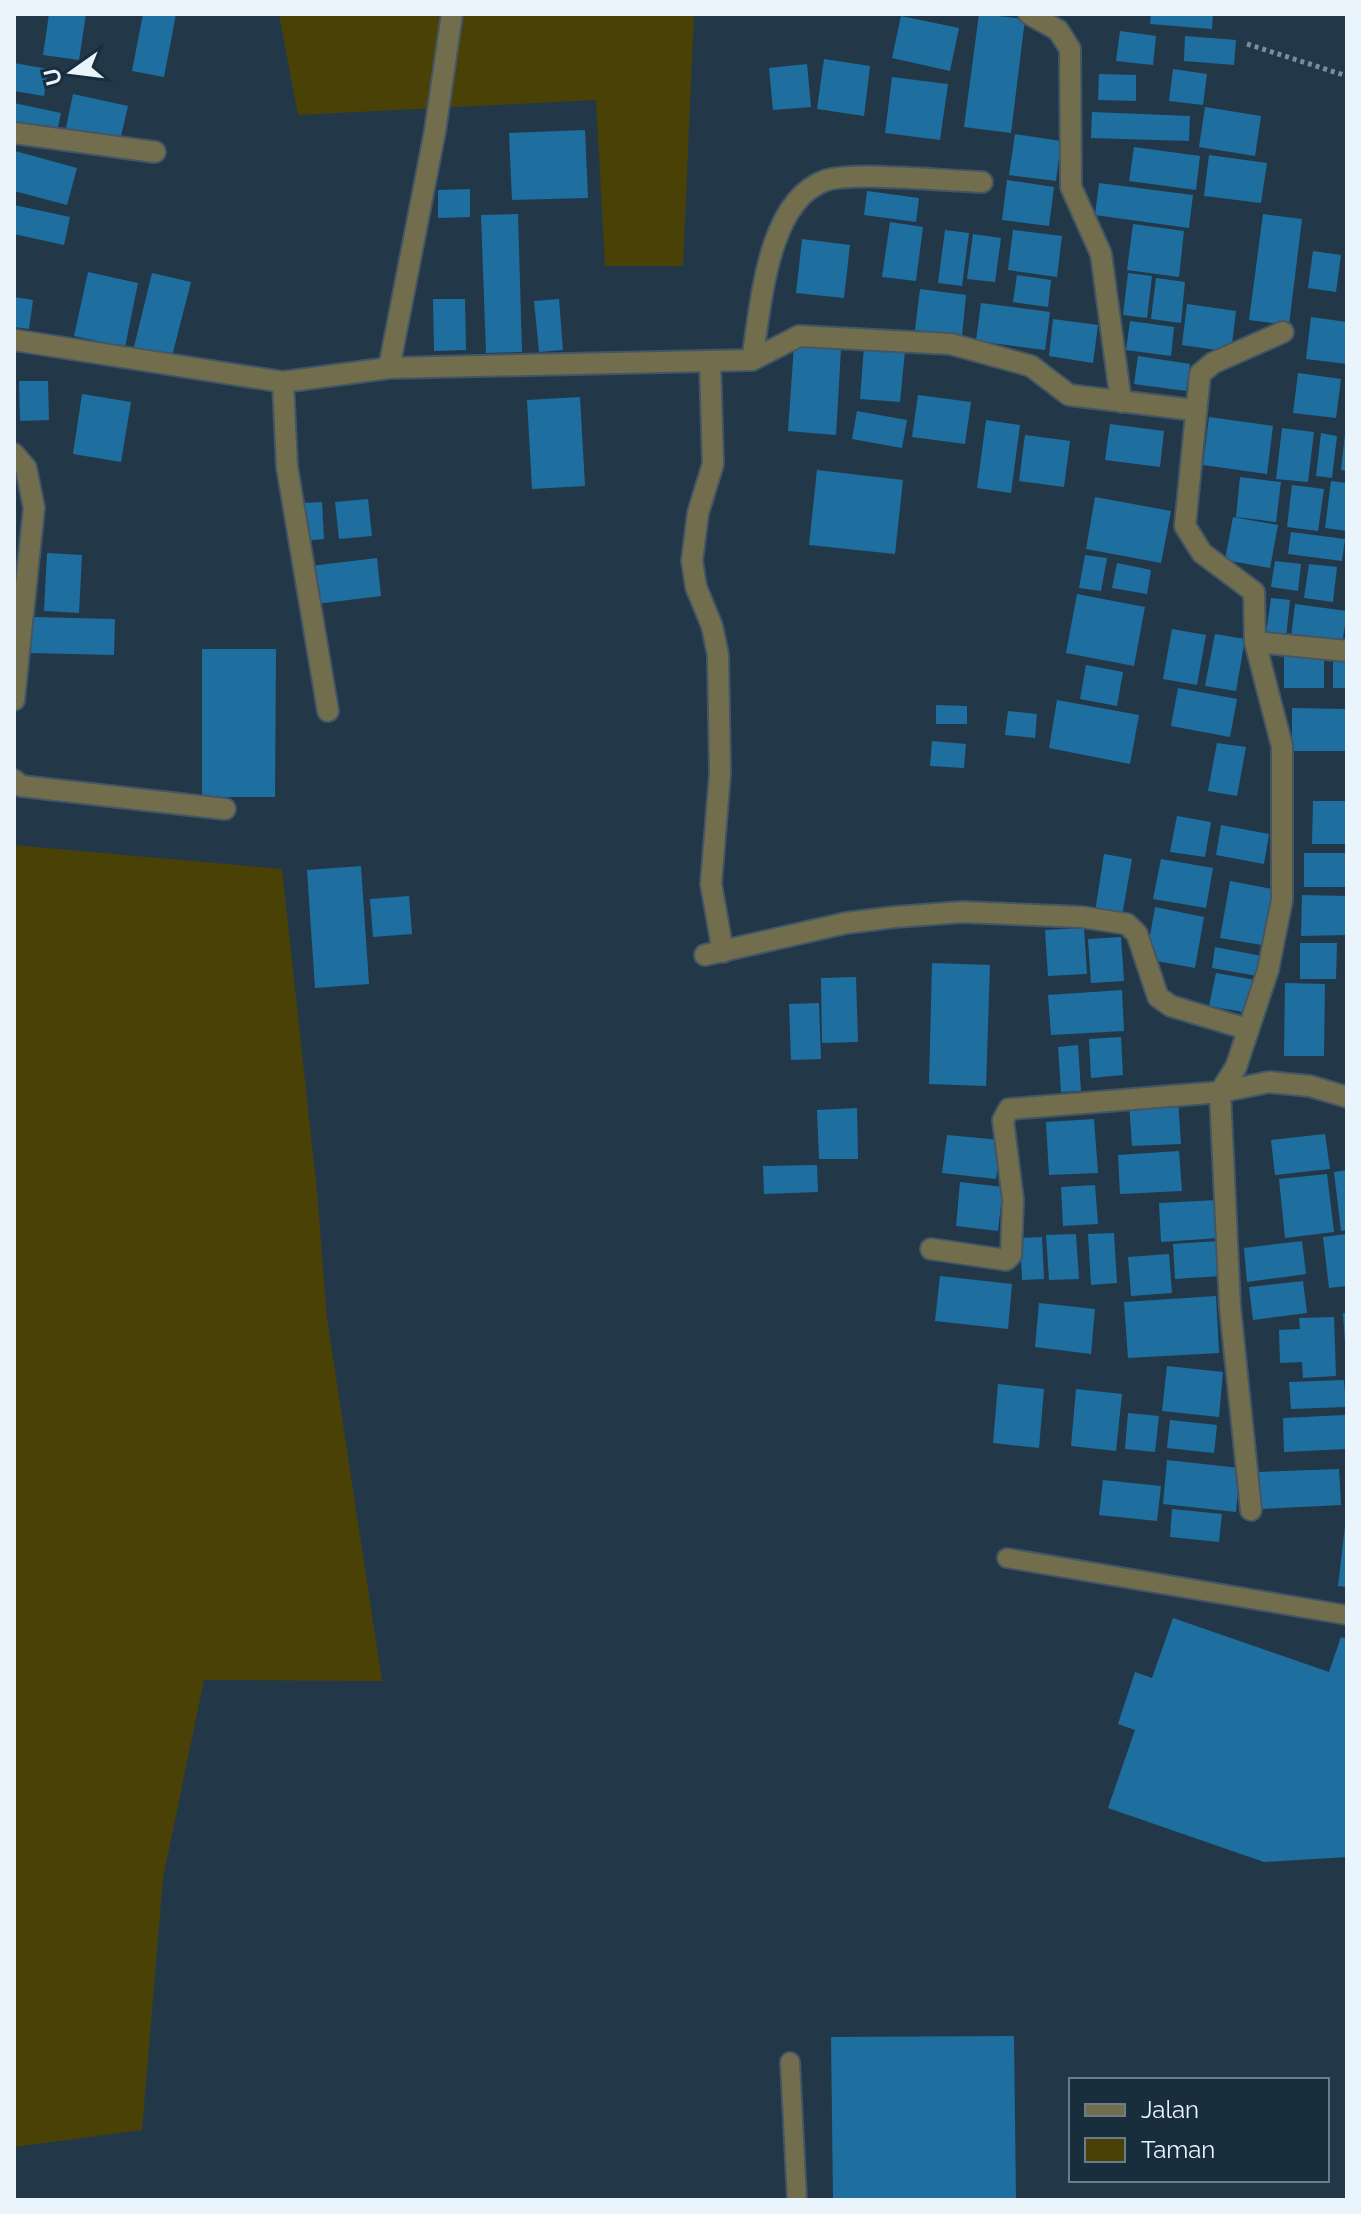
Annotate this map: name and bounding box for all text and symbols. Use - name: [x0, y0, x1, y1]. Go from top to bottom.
- north arrow: [32, 32, 112, 112]
- text: U: [38, 66, 67, 88]
- legend: [1069, 2078, 1329, 2182]
- text: Jalan: [1141, 2095, 1199, 2124]
- text: Taman: [1141, 2135, 1215, 2164]

